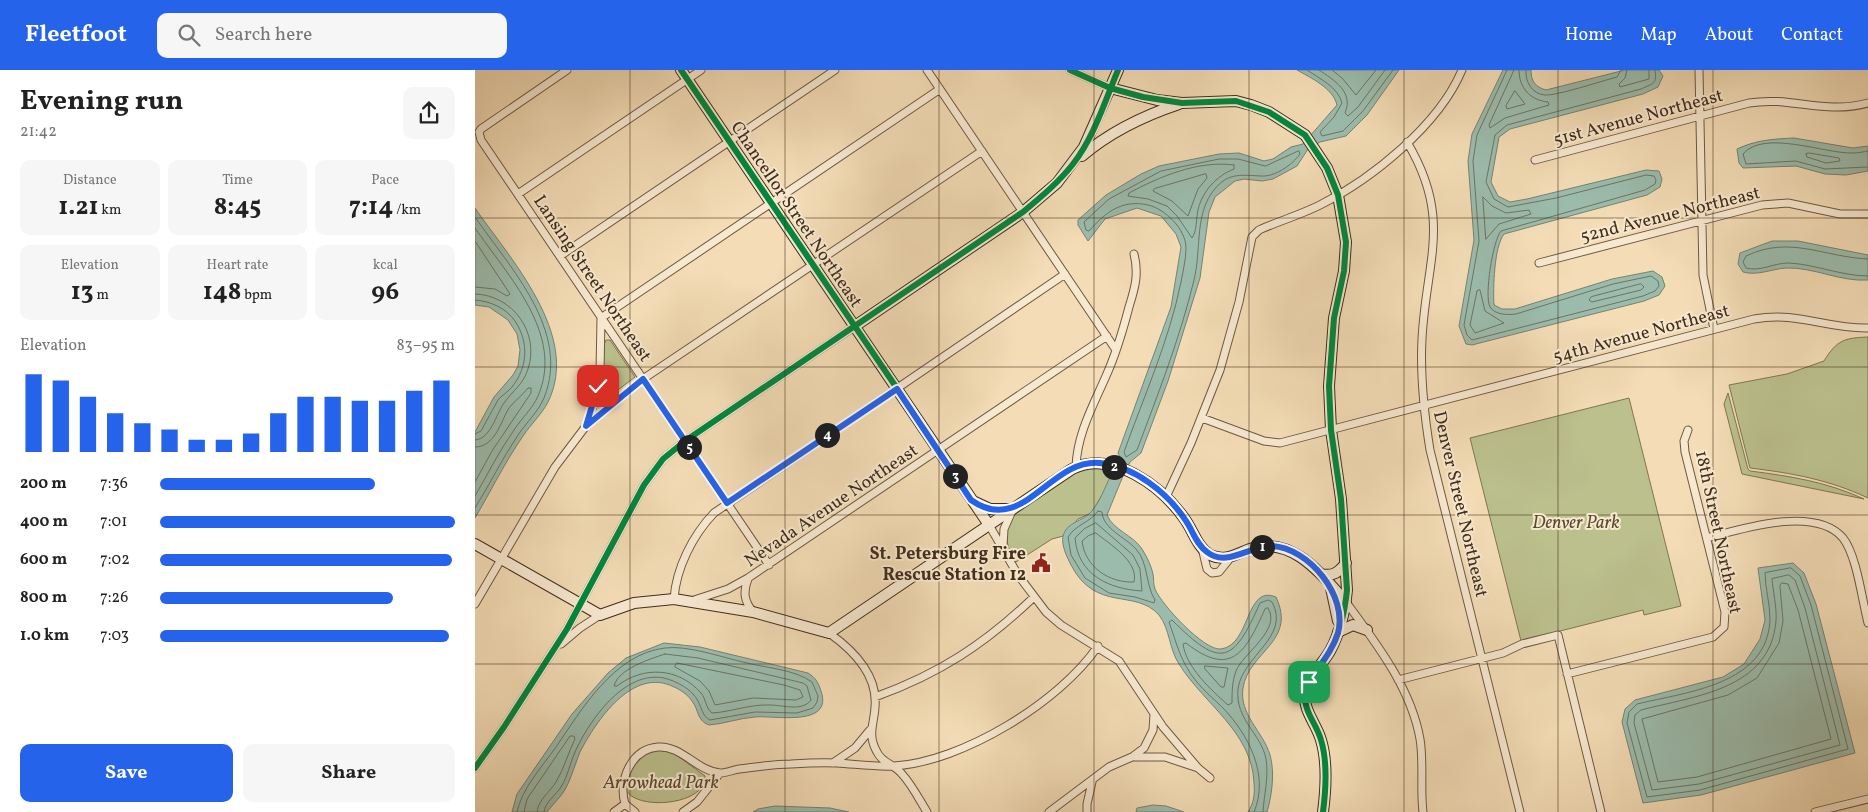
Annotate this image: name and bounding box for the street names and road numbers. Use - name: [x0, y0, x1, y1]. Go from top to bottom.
- street label: 51st Avenue Northeast: [1551, 84, 1726, 153]
- street label: Chancellor Street Northeast: [724, 117, 868, 313]
- street label: 52nd Avenue Northeast: [1578, 181, 1763, 250]
- street label: Lansing Street Northeast: [527, 190, 657, 367]
- street label: 54th Avenue Northeast: [1550, 299, 1732, 370]
- street label: Denver Street Northeast: [1426, 409, 1493, 600]
- street label: Nevada Avenue Northeast: [740, 439, 924, 574]
- street label: 18th Street Northeast: [1688, 448, 1747, 616]

